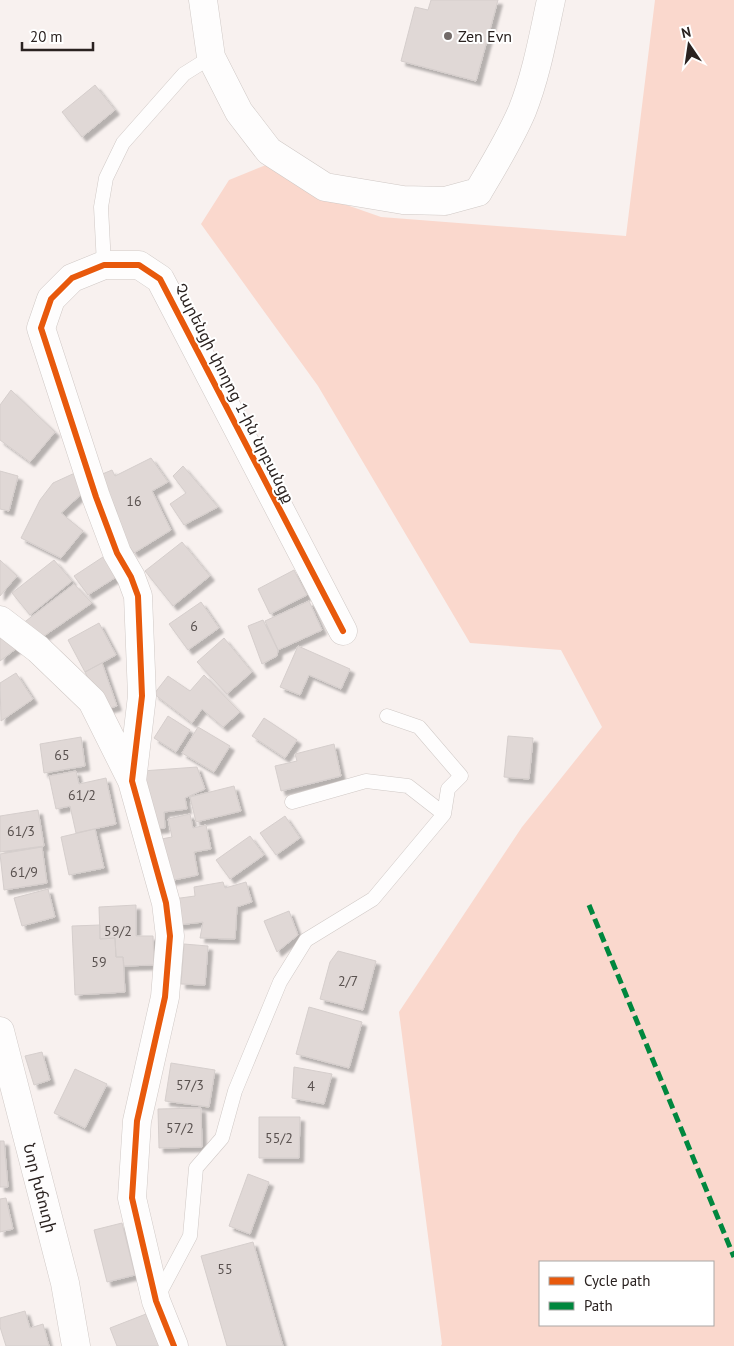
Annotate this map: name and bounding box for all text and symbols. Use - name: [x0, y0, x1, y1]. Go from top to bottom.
- scale bar: [22, 20, 94, 52]
- north arrow: [664, 20, 714, 70]
- text: N: [680, 23, 693, 42]
- place label: Zen Evn: [458, 26, 512, 46]
- text: 20 m: [30, 27, 63, 46]
- marker: Zen Evn: [442, 30, 454, 42]
- street label: Չարենցի փողոց 1-ին նրբանցք: [171, 280, 299, 506]
- house number: 16: [126, 492, 142, 510]
- house number: 6: [190, 617, 198, 635]
- house number: 65: [54, 746, 70, 764]
- house number: 61/2: [68, 786, 96, 804]
- house number: 61/3: [7, 822, 35, 840]
- house number: 61/9: [10, 863, 38, 881]
- house number: 59/2: [104, 922, 132, 940]
- house number: 59: [91, 953, 107, 971]
- house number: 2/7: [338, 972, 358, 990]
- house number: 57/3: [176, 1076, 204, 1094]
- house number: 4: [307, 1077, 315, 1095]
- house number: 57/2: [166, 1119, 194, 1137]
- house number: 55/2: [265, 1129, 293, 1147]
- street label: Նոր խճուղի: [19, 1141, 62, 1235]
- house number: 55: [217, 1260, 233, 1278]
- legend: [539, 1261, 714, 1326]
- text: Cycle path: [584, 1271, 650, 1290]
- text: Path: [584, 1296, 613, 1315]

